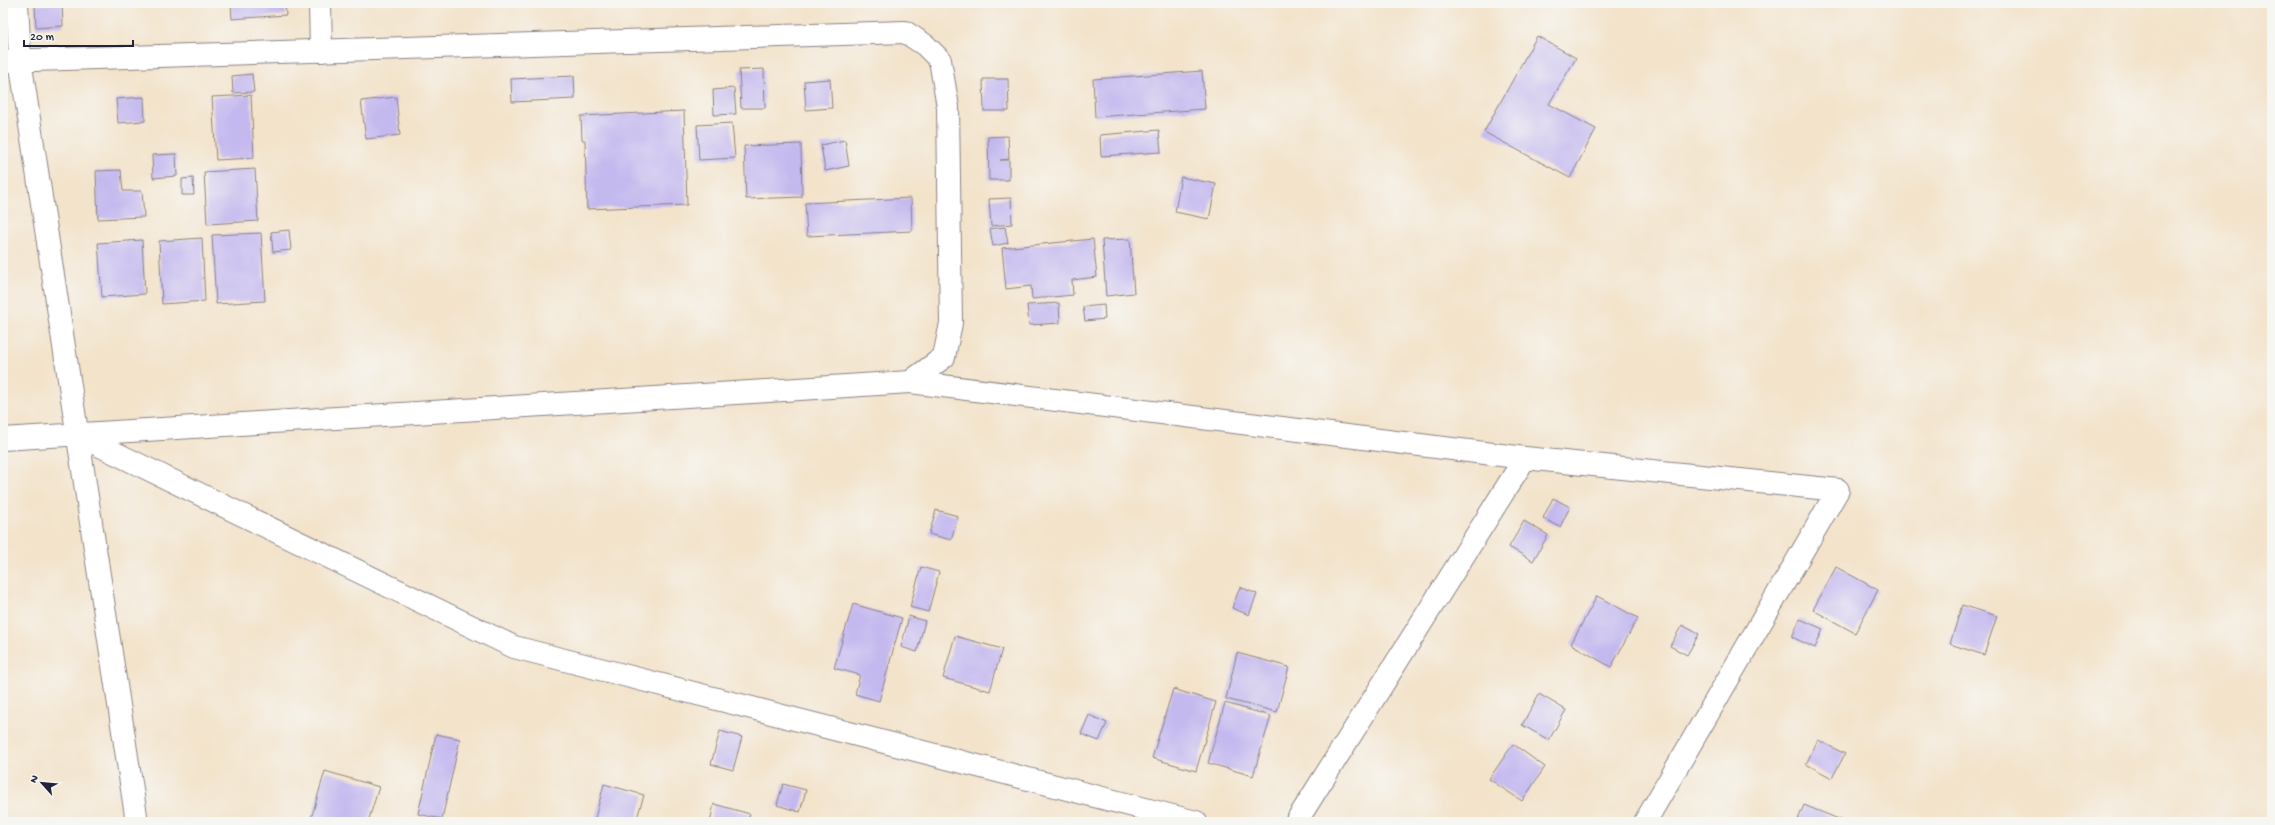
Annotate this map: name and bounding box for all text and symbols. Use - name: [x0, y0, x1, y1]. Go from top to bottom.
- scale bar: [24, 22, 133, 48]
- text: 20 m: [30, 31, 55, 45]
- north arrow: [22, 763, 62, 803]
- text: N: [28, 773, 42, 785]

